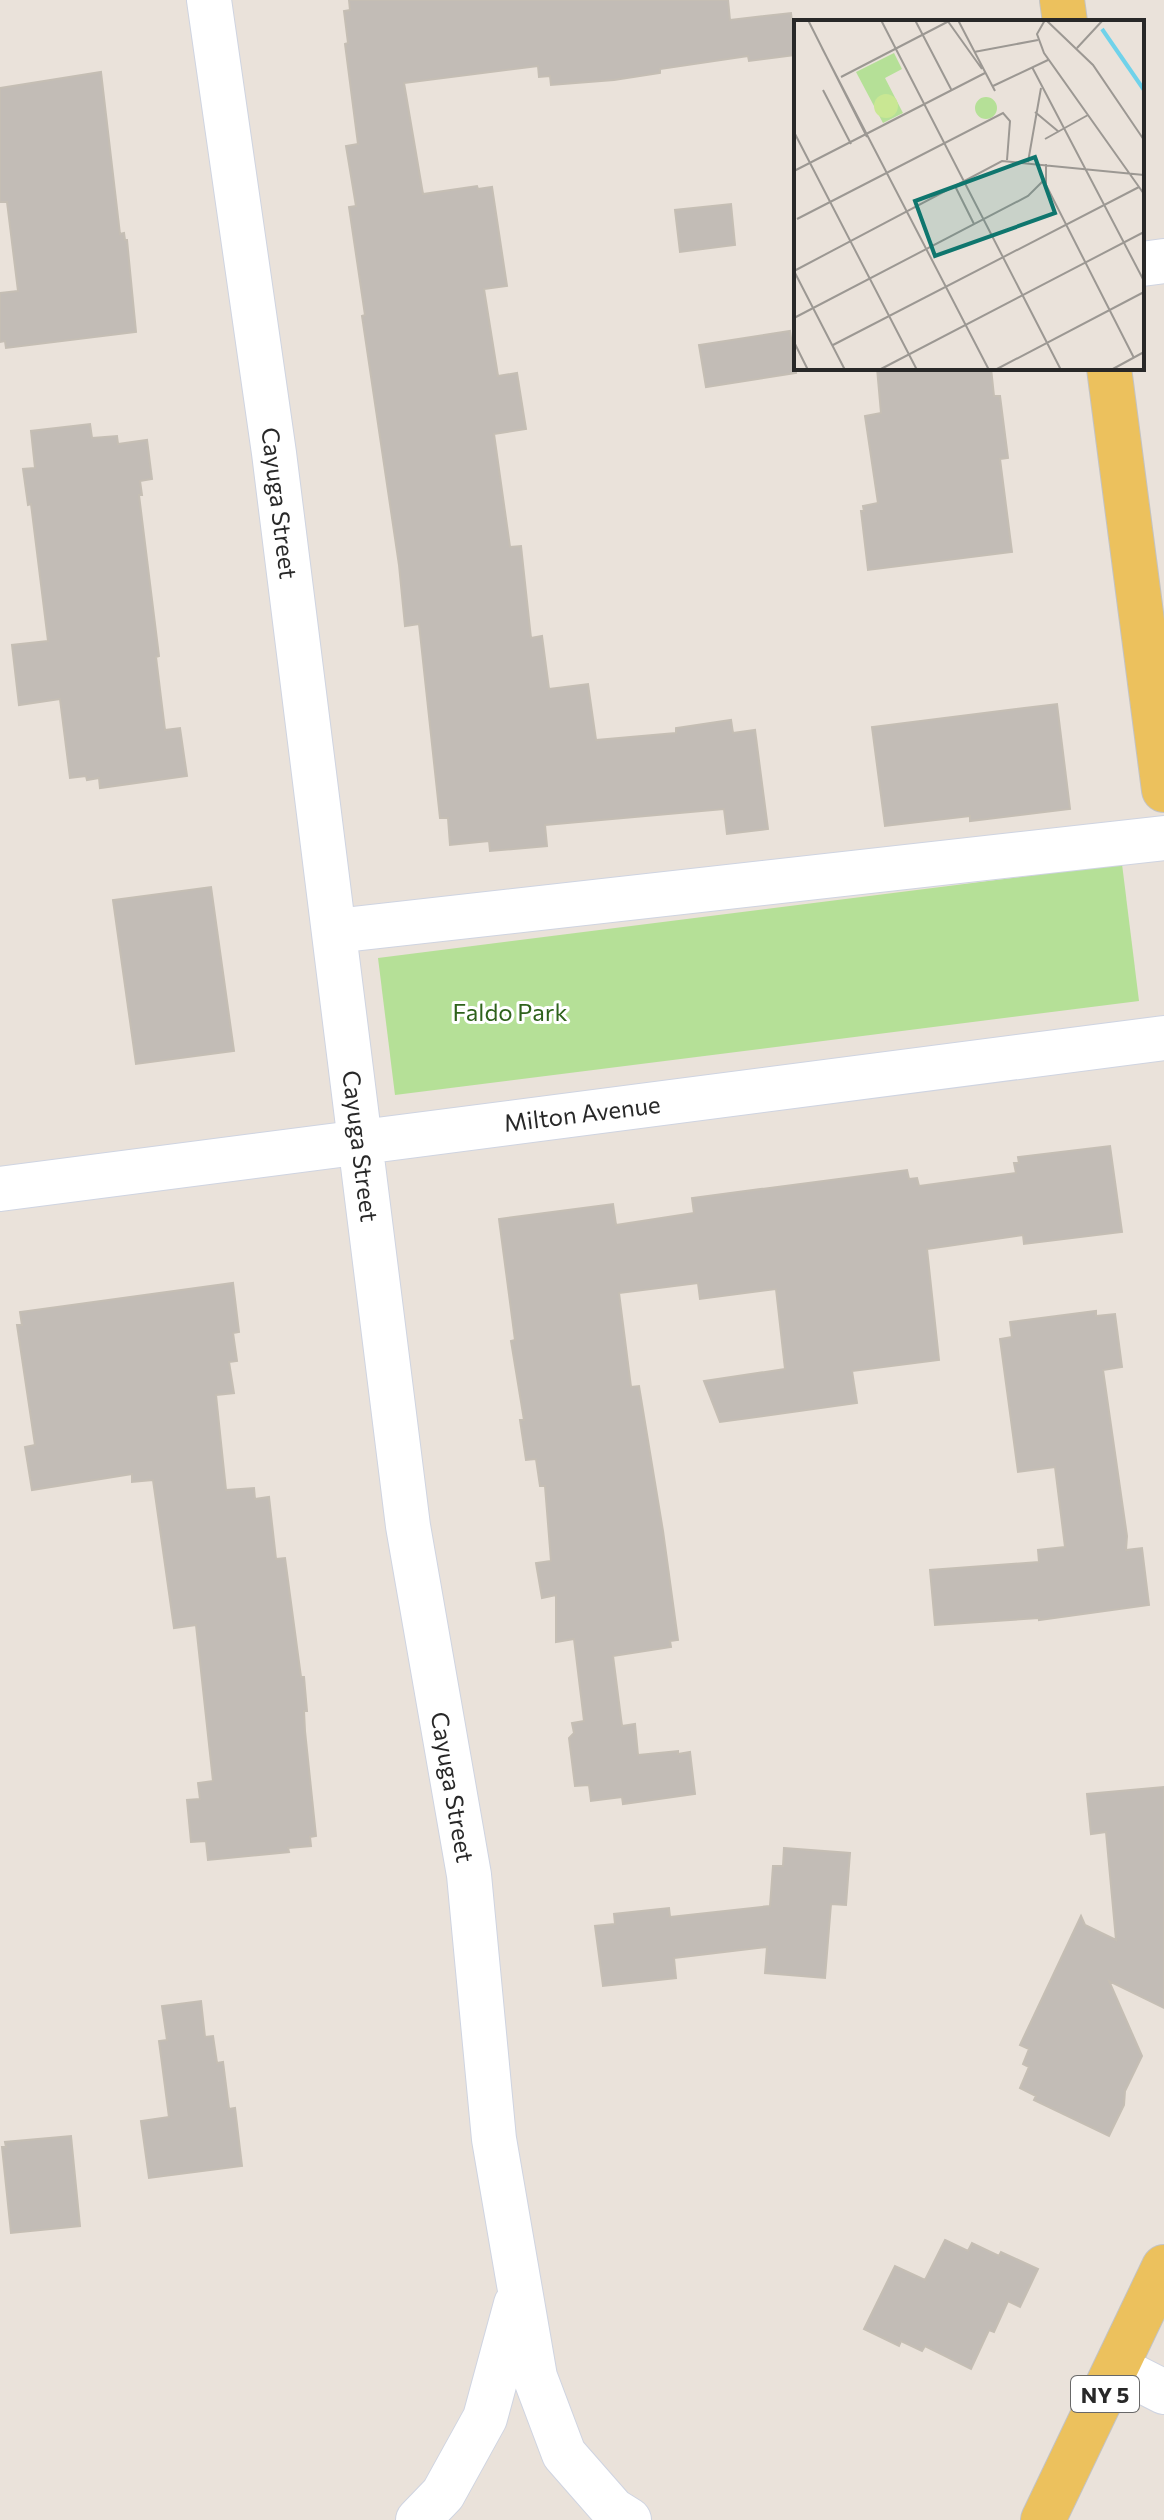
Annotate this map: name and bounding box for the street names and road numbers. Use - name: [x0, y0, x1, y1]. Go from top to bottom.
- street label: Cayuga Street: [256, 426, 304, 581]
- street label: Cayuga Street: [337, 1069, 385, 1224]
- street label: Milton Avenue: [502, 1089, 662, 1137]
- street label: Cayuga Street: [425, 1709, 481, 1865]
- road number: NY 5: [1071, 2376, 1139, 2412]

